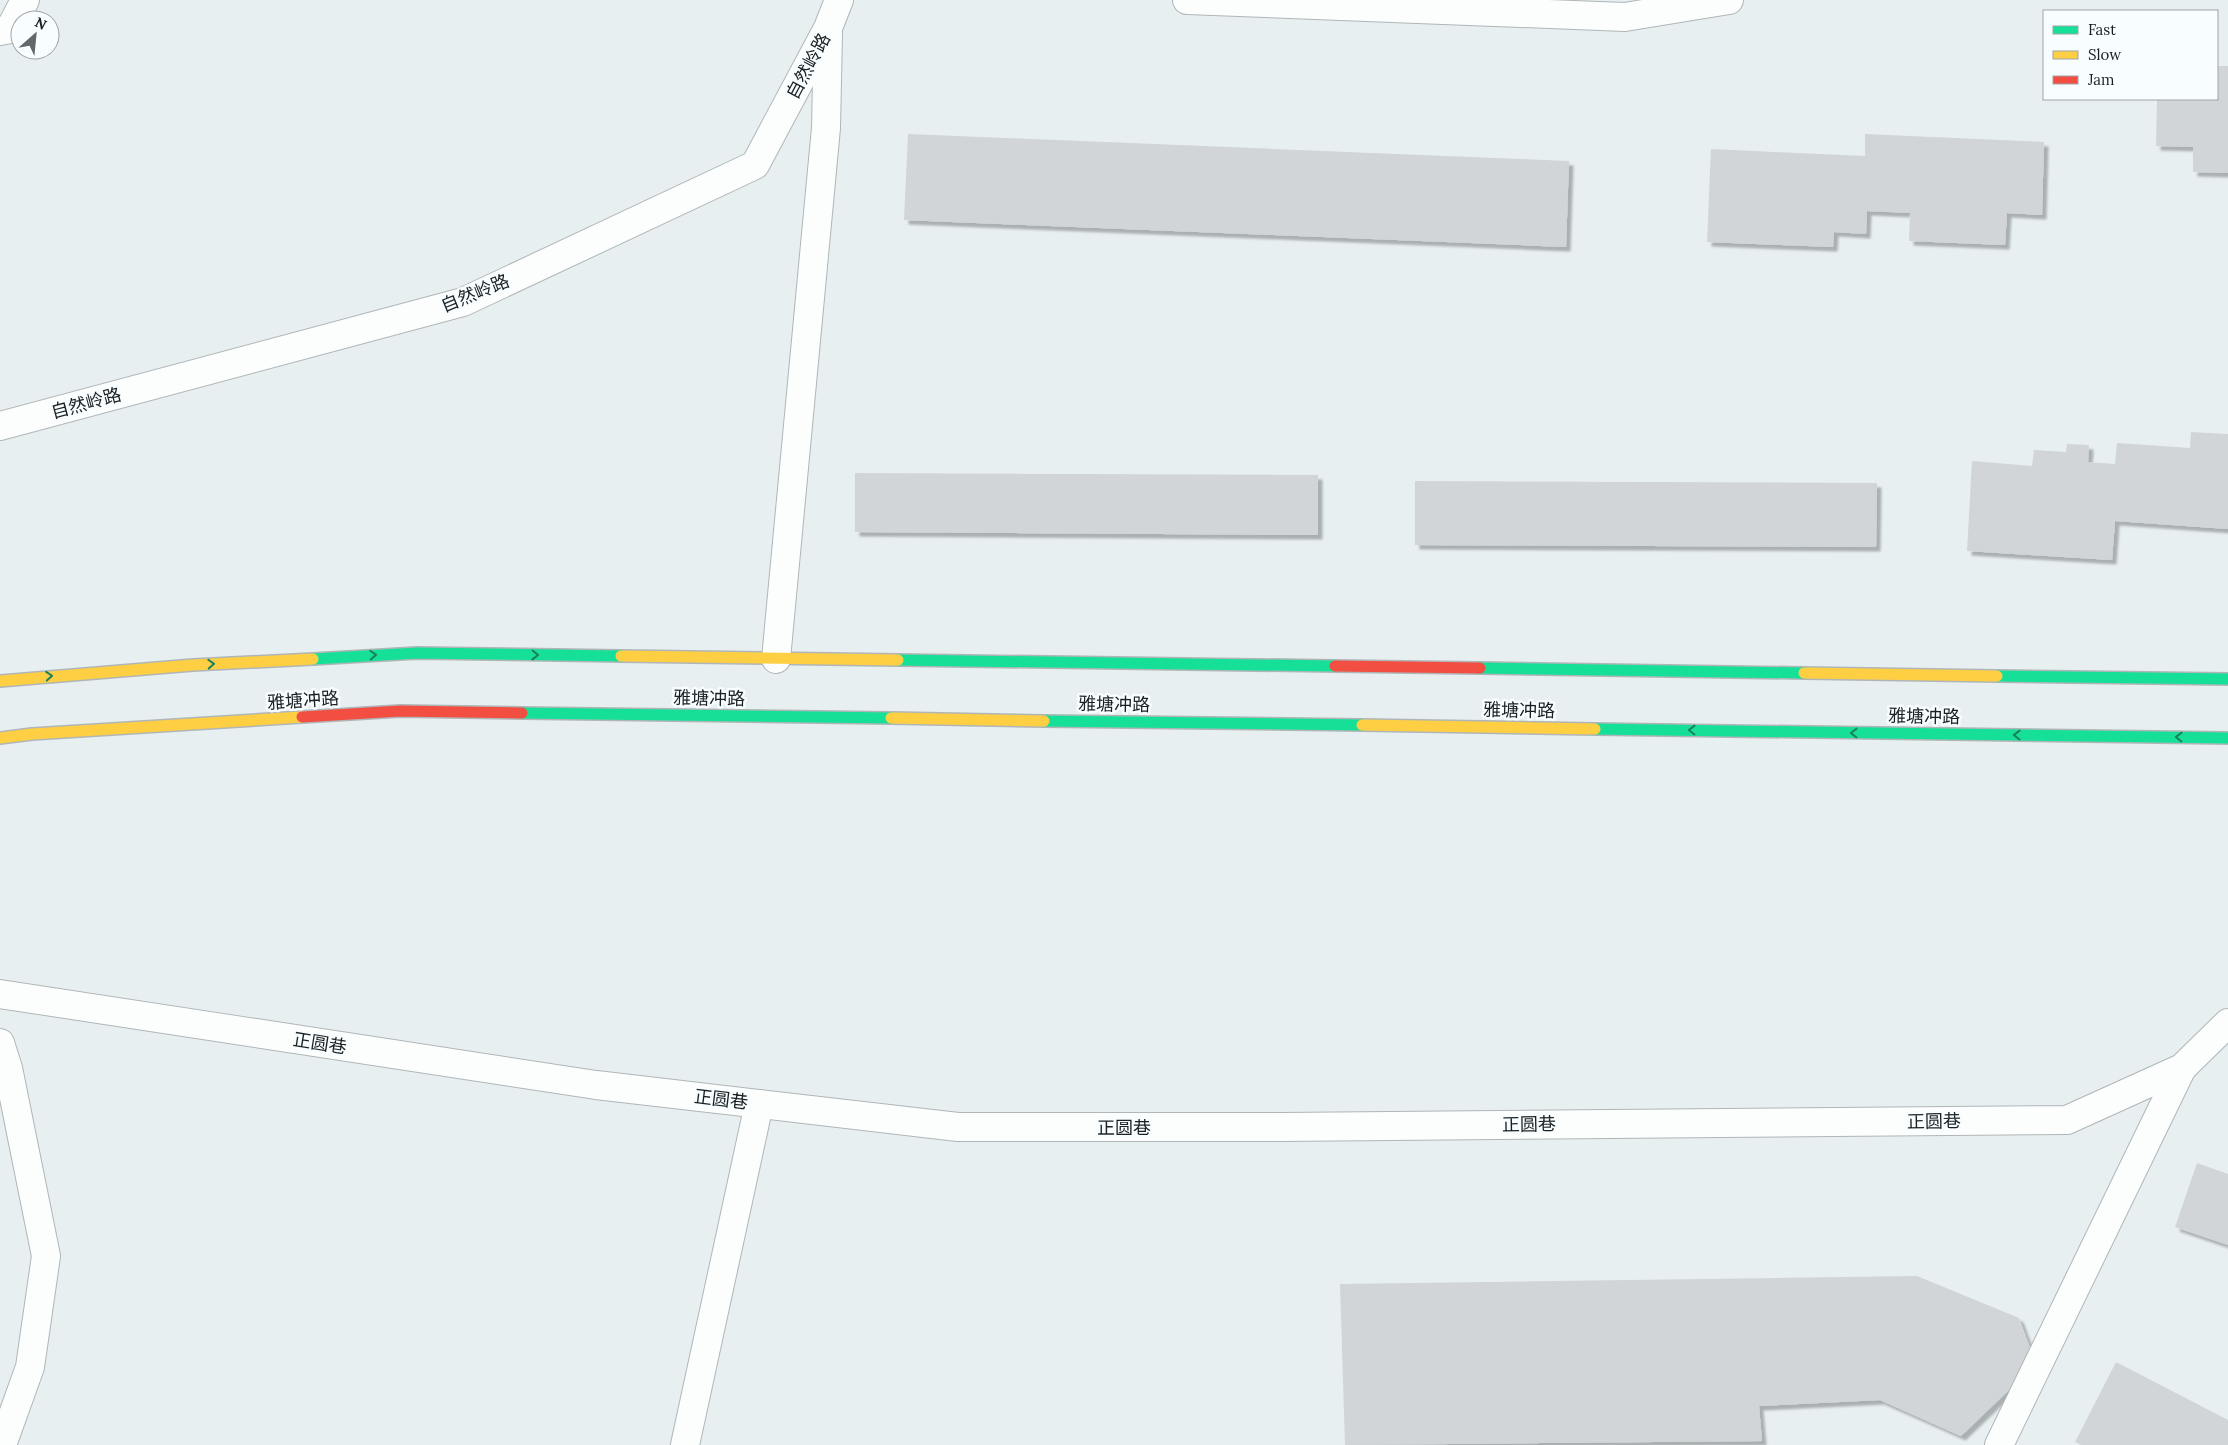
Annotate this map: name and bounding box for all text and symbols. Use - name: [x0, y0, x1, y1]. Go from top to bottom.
- north arrow: [10, 10, 60, 60]
- legend: [2043, 10, 2218, 100]
- text: N: [32, 13, 50, 34]
- text: Fast: [2088, 20, 2116, 39]
- street label: 自然岭路: [781, 29, 835, 103]
- text: Slow: [2088, 45, 2121, 64]
- text: Jam: [2087, 70, 2115, 89]
- street label: 自然岭路: [437, 269, 513, 317]
- street label: 自然岭路: [48, 383, 124, 423]
- one-way arrow: [369, 650, 377, 661]
- one-way arrow: [532, 650, 540, 660]
- one-way arrow: [207, 659, 215, 670]
- one-way arrow: [45, 671, 53, 682]
- street label: 雅塘冲路: [266, 686, 340, 714]
- street label: 雅塘冲路: [673, 686, 745, 710]
- street label: 雅塘冲路: [1078, 692, 1150, 716]
- street label: 雅塘冲路: [1483, 698, 1555, 722]
- street label: 雅塘冲路: [1888, 704, 1960, 728]
- one-way arrow: [1688, 725, 1696, 735]
- one-way arrow: [1850, 728, 1858, 738]
- one-way arrow: [2013, 730, 2020, 740]
- one-way arrow: [2175, 732, 2183, 743]
- street label: 正圆巷: [292, 1027, 348, 1059]
- street label: 正圆巷: [693, 1084, 749, 1114]
- street label: 正圆巷: [1907, 1109, 1961, 1133]
- street label: 正圆巷: [1502, 1112, 1556, 1136]
- street label: 正圆巷: [1097, 1116, 1151, 1139]

